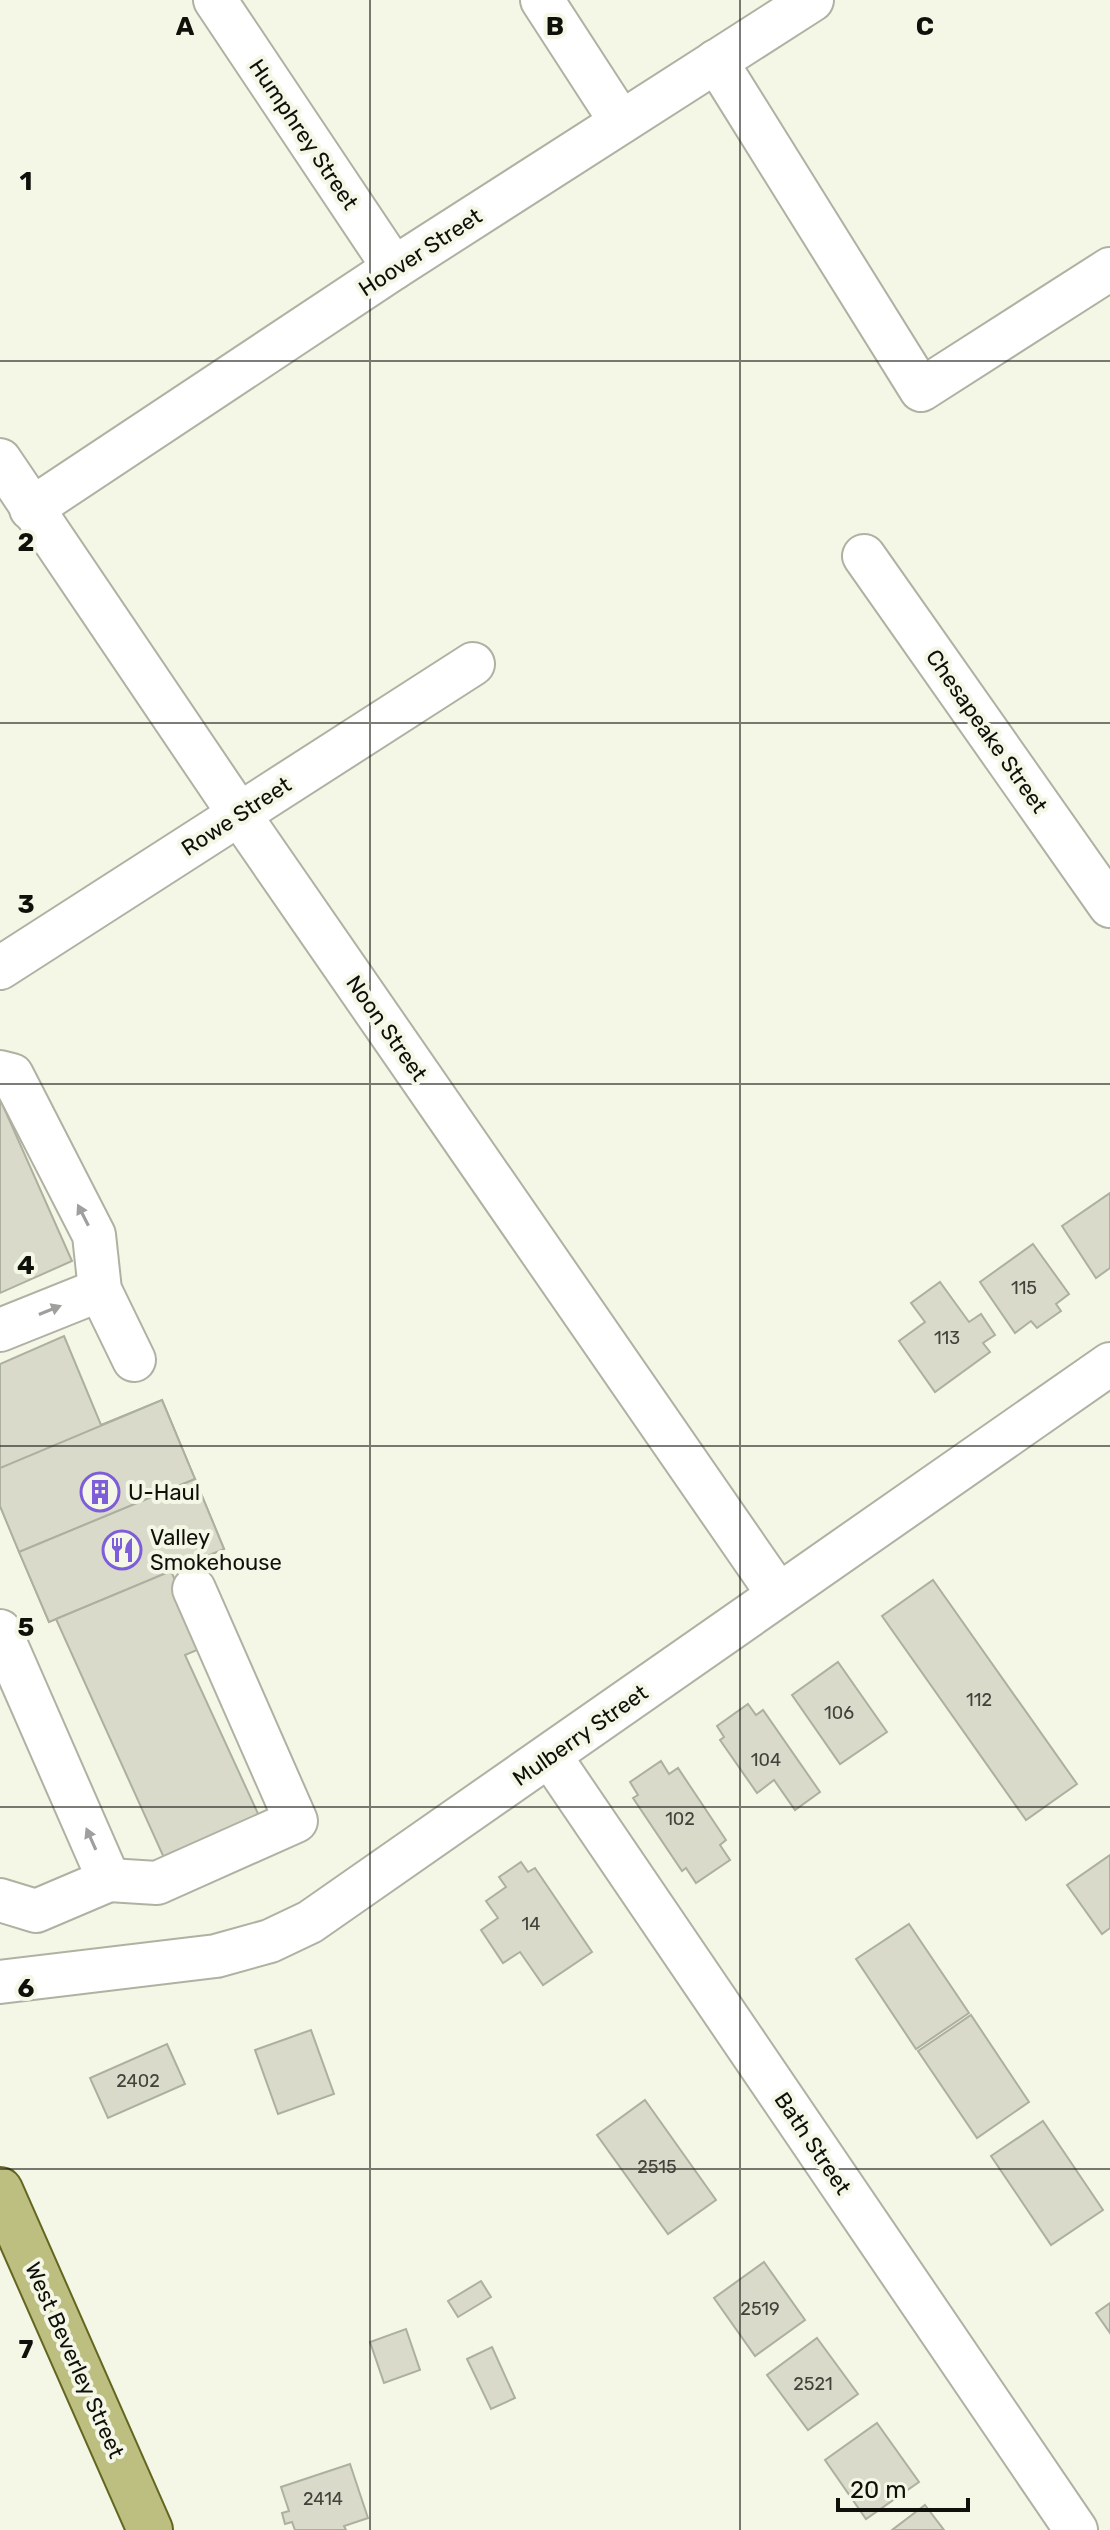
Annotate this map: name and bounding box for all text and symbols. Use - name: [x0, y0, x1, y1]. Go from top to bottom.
- text: A: [176, 11, 195, 42]
- text: B: [546, 11, 564, 42]
- text: C: [916, 11, 934, 42]
- street label: Humphrey Street: [243, 54, 364, 215]
- text: 1: [20, 166, 32, 197]
- street label: Hoover Street: [354, 202, 487, 302]
- text: 2: [18, 527, 34, 558]
- street label: Chesapeake Street: [920, 644, 1053, 819]
- street label: Rowe Street: [176, 771, 296, 862]
- text: 3: [17, 889, 35, 920]
- street label: Noon Street: [340, 970, 433, 1087]
- one-way arrow: [77, 1203, 90, 1226]
- text: 4: [17, 1250, 35, 1281]
- house number: 115: [1011, 1277, 1037, 1299]
- one-way arrow: [38, 1303, 62, 1316]
- house number: 113: [934, 1327, 960, 1349]
- building icon: U-Haul: [79, 1471, 121, 1513]
- place label: U-Haul: [128, 1479, 200, 1506]
- place label: Valley Smokehouse: [150, 1524, 282, 1576]
- restaurant icon: Valley Smokehouse: [101, 1529, 143, 1571]
- text: 5: [18, 1612, 34, 1643]
- street label: Mulberry Street: [508, 1679, 653, 1792]
- house number: 112: [966, 1689, 992, 1711]
- house number: 106: [824, 1702, 854, 1724]
- house number: 104: [751, 1749, 781, 1771]
- house number: 102: [665, 1808, 695, 1830]
- one-way arrow: [85, 1827, 98, 1850]
- house number: 14: [522, 1913, 540, 1935]
- text: 6: [18, 1973, 35, 2004]
- house number: 2402: [116, 2070, 160, 2092]
- street label: Bath Street: [768, 2087, 857, 2200]
- house number: 2515: [637, 2156, 677, 2178]
- street label: West Beverley Street: [19, 2258, 130, 2463]
- house number: 2519: [740, 2298, 780, 2320]
- text: 7: [19, 2334, 34, 2365]
- house number: 2521: [793, 2373, 833, 2395]
- scale bar: [838, 2462, 968, 2512]
- text: 20 m: [850, 2476, 907, 2504]
- house number: 2414: [303, 2488, 343, 2510]

